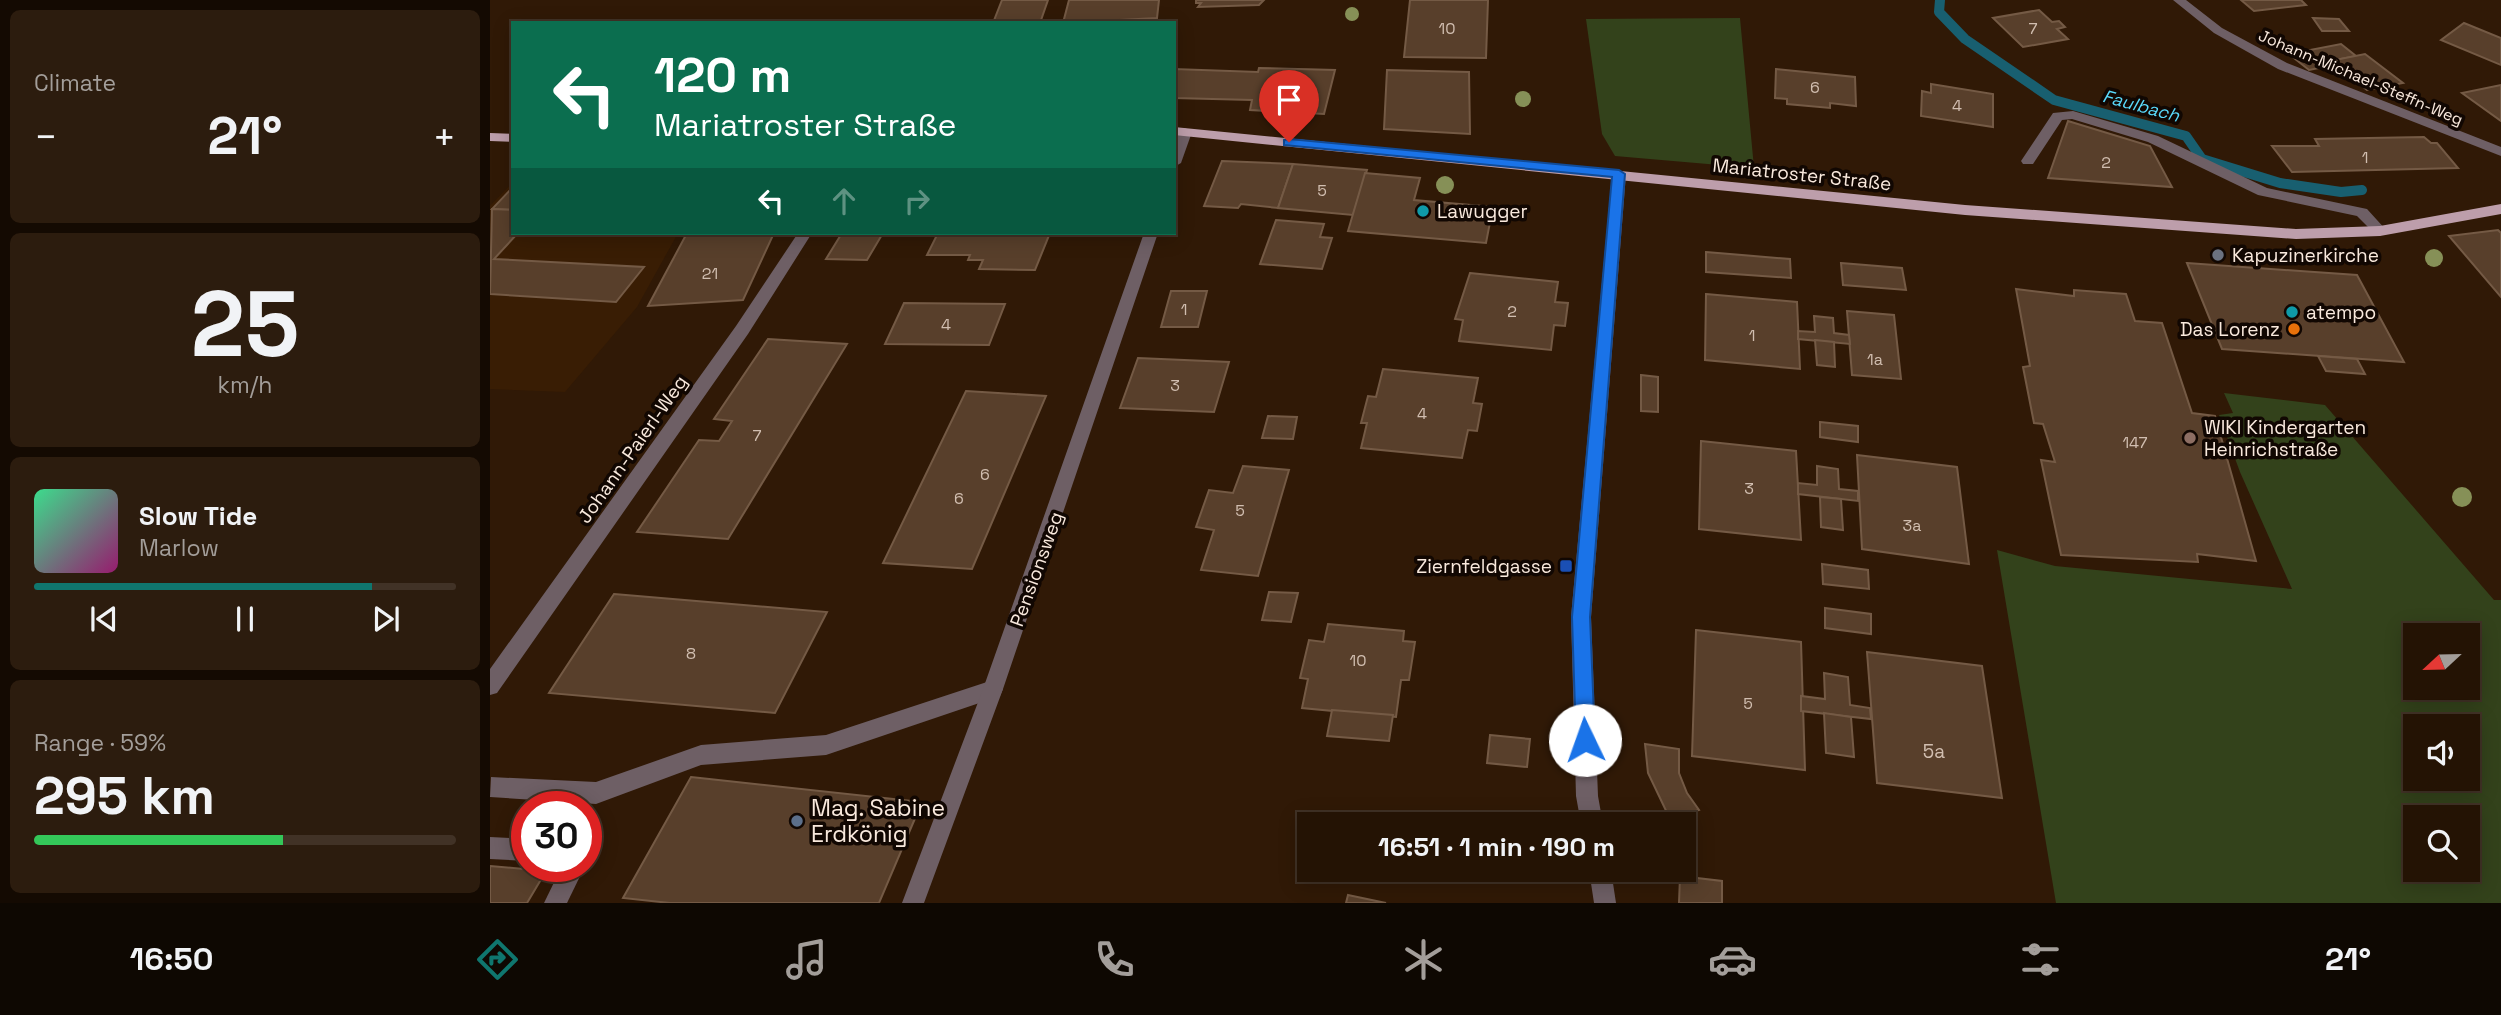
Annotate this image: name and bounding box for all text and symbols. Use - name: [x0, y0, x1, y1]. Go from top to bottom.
- house number: 10: [1439, 18, 1455, 39]
- house number: 7: [2028, 18, 2038, 39]
- street label: Johann-Michael-Steffn-Weg: [2255, 25, 2466, 130]
- text: 120 m: [654, 44, 791, 106]
- icon: left: [539, 49, 630, 140]
- text: Climate: [34, 68, 116, 98]
- pin: [1259, 70, 1319, 142]
- house number: 6: [1810, 77, 1820, 98]
- icon: arrive: [1270, 81, 1308, 119]
- water label: Faulbach: [2100, 84, 2183, 127]
- house number: 4: [1952, 95, 1962, 116]
- text: 21°: [208, 103, 282, 169]
- text: Mariatroster Straße: [654, 105, 957, 145]
- text: −: [34, 113, 58, 161]
- text: +: [432, 113, 456, 161]
- house number: 1: [2362, 147, 2368, 168]
- house number: 2: [2101, 152, 2111, 173]
- street label: Mariatroster Straße: [1711, 153, 1893, 196]
- house number: 5: [1317, 180, 1327, 201]
- icon: left: [752, 182, 790, 220]
- icon: ahead: [825, 182, 863, 220]
- icon: right: [898, 182, 936, 220]
- place label: Lawugger: [1437, 199, 1528, 224]
- marker: Lawugger: [1415, 203, 1431, 219]
- place label: Kapuzinerkirche: [2232, 243, 2379, 268]
- marker: Kapuzinerkirche: [2210, 247, 2226, 263]
- house number: 21: [702, 263, 718, 284]
- text: 25: [191, 266, 299, 383]
- house number: 1: [1181, 299, 1187, 320]
- place label: atempo: [2306, 300, 2376, 325]
- house number: 2: [1507, 301, 1517, 322]
- marker: atempo: [2284, 304, 2300, 320]
- house number: 4: [941, 314, 951, 335]
- place label: Das Lorenz: [2180, 317, 2280, 342]
- marker: Das Lorenz: [2286, 321, 2302, 337]
- house number: 1: [1749, 325, 1755, 346]
- house number: 1a: [1867, 349, 1883, 370]
- text: km/h: [218, 370, 272, 400]
- street label: Johann-Paierl-Weg: [572, 370, 693, 528]
- house number: 3: [1170, 375, 1180, 396]
- house number: 4: [1417, 403, 1427, 424]
- place label: WIKI Kindergarten Heinrichstraße: [2204, 415, 2366, 462]
- house number: 7: [752, 425, 762, 446]
- marker: WIKI Kindergarten Heinrichstraße: [2182, 430, 2198, 446]
- house number: 147: [2122, 432, 2148, 453]
- house number: 6: [980, 464, 990, 485]
- house number: 3: [1744, 478, 1754, 499]
- house number: 6: [954, 488, 964, 509]
- text: Slow Tide: [139, 499, 257, 533]
- house number: 5: [1235, 500, 1245, 521]
- street label: Pensionsweg: [1004, 508, 1069, 630]
- house number: 3a: [1903, 515, 1921, 536]
- text: Marlow: [139, 533, 219, 563]
- place label: Ziernfeldgasse: [1416, 554, 1552, 579]
- marker: Ziernfeldgasse: [1558, 558, 1574, 574]
- icon: previous: [85, 600, 123, 638]
- icon: pause: [226, 600, 264, 638]
- icon: next: [367, 600, 405, 638]
- north arrow: [2403, 623, 2480, 700]
- map controls: [2403, 623, 2480, 882]
- house number: 8: [686, 643, 696, 664]
- house number: 10: [1350, 650, 1366, 671]
- house number: 5: [1743, 693, 1753, 714]
- position arrow: [1548, 703, 1622, 777]
- button: sound: [2403, 714, 2480, 791]
- text: Range · 59%: [34, 728, 166, 758]
- house number: 5a: [1923, 739, 1945, 764]
- text: 295 km: [34, 763, 215, 829]
- speed limit sign: 30: [511, 791, 602, 882]
- place label: Mag. Sabine Erdkönig: [811, 793, 945, 849]
- button: search: [2403, 805, 2480, 882]
- marker: Mag. Sabine Erdkönig: [789, 813, 805, 829]
- text: 16:51 · 1 min · 190 m: [1378, 830, 1615, 864]
- icon: directions: [473, 935, 522, 984]
- icon: music: [782, 935, 831, 984]
- icon: phone: [1090, 935, 1139, 984]
- icon: climate: [1399, 935, 1448, 984]
- icon: car: [1708, 935, 1757, 984]
- icon: filters: [2016, 935, 2065, 984]
- text: 16:50: [130, 939, 214, 979]
- text: 21°: [2325, 939, 2371, 979]

